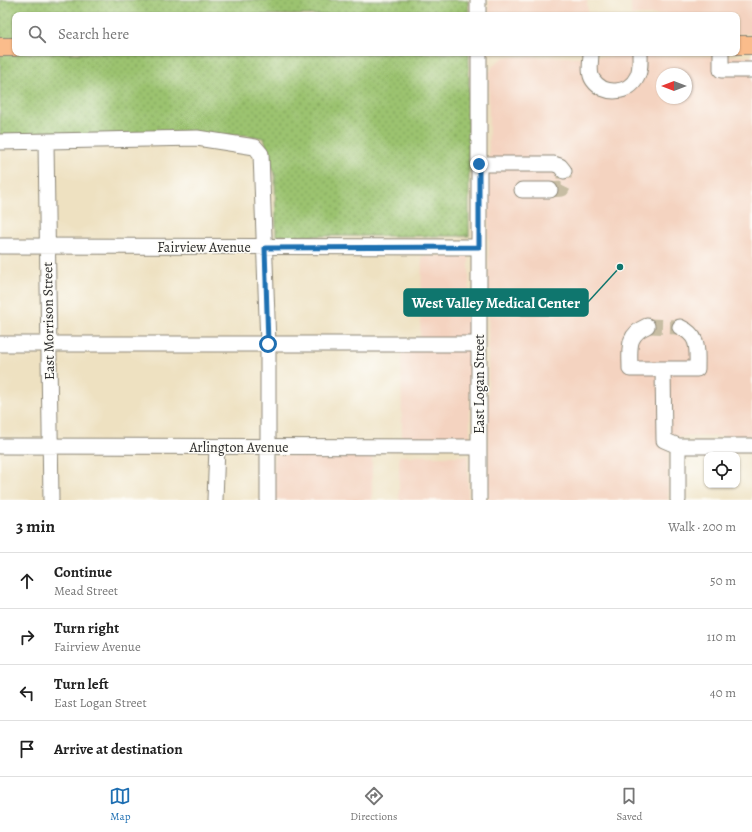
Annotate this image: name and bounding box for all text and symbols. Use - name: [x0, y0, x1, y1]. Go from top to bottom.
- search box: [12, 12, 740, 56]
- icon: search: [26, 23, 48, 45]
- text: Search here: [58, 24, 129, 44]
- north arrow: [656, 68, 692, 104]
- route end: [470, 155, 488, 173]
- street label: Fairview Avenue: [157, 238, 251, 257]
- street label: East Morrison Street: [38, 261, 59, 380]
- callout: West Valley Medical Center: [404, 289, 588, 316]
- text: West Valley Medical Center: [411, 293, 580, 313]
- street label: East Logan Street: [470, 334, 489, 434]
- route start: [259, 335, 277, 353]
- street label: Arlington Avenue: [188, 438, 289, 457]
- map controls: [704, 452, 740, 488]
- button: locate: [704, 452, 740, 488]
- text: 3 min: [16, 515, 55, 538]
- text: Walk · 200 m: [668, 518, 736, 535]
- text: Continue: [54, 562, 112, 582]
- icon: ahead: [16, 570, 38, 592]
- text: 50 m: [710, 572, 736, 589]
- text: Mead Street: [54, 582, 118, 599]
- text: Turn right: [54, 618, 119, 638]
- icon: right: [16, 626, 38, 648]
- text: 110 m: [707, 628, 736, 645]
- text: Fairview Avenue: [54, 638, 141, 655]
- text: Turn left: [54, 674, 109, 694]
- icon: left: [16, 682, 38, 704]
- text: 40 m: [710, 684, 736, 701]
- text: East Logan Street: [54, 694, 147, 711]
- icon: arrive: [16, 738, 38, 760]
- text: Arrive at destination: [54, 739, 183, 759]
- tab: Map: [109, 785, 131, 824]
- tab: Directions: [350, 785, 398, 824]
- tab: Saved: [616, 785, 643, 824]

